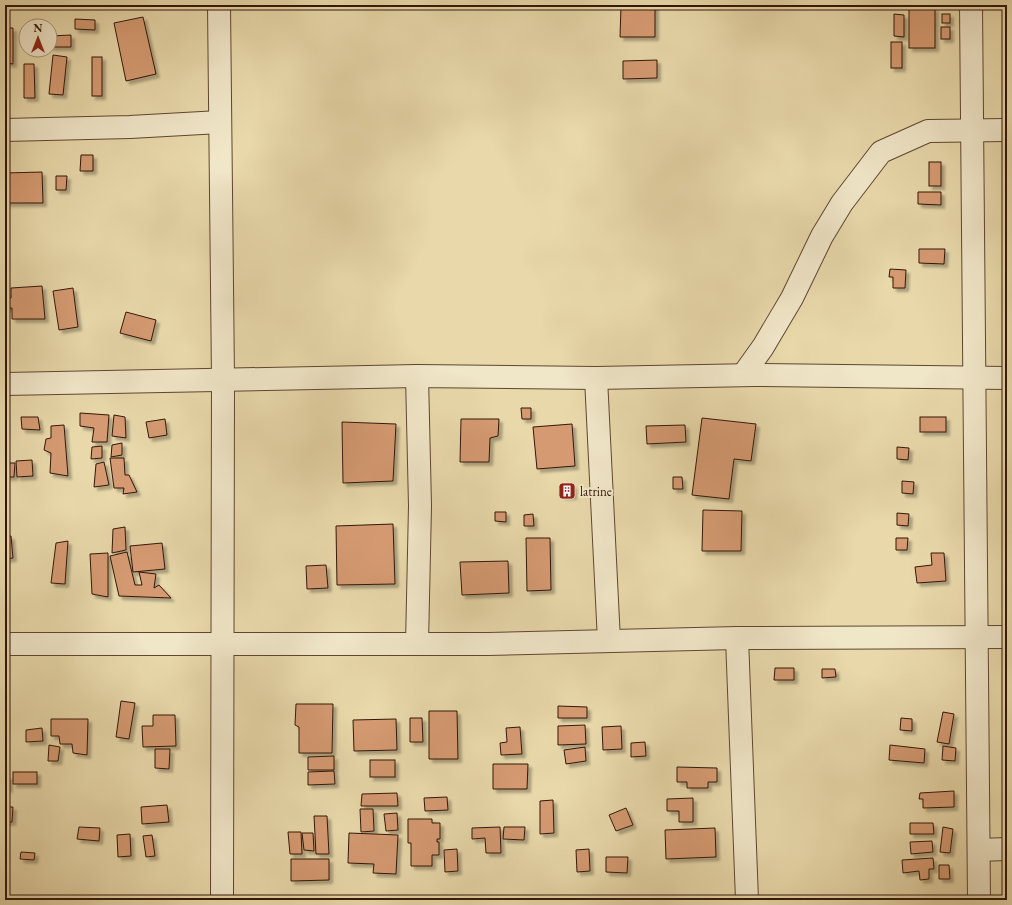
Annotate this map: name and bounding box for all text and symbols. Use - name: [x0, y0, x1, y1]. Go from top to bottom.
- north arrow: [18, 18, 58, 58]
- text: N: [34, 21, 43, 35]
- building icon: latrine: [557, 481, 577, 501]
- place label: latrine: [580, 483, 612, 500]

